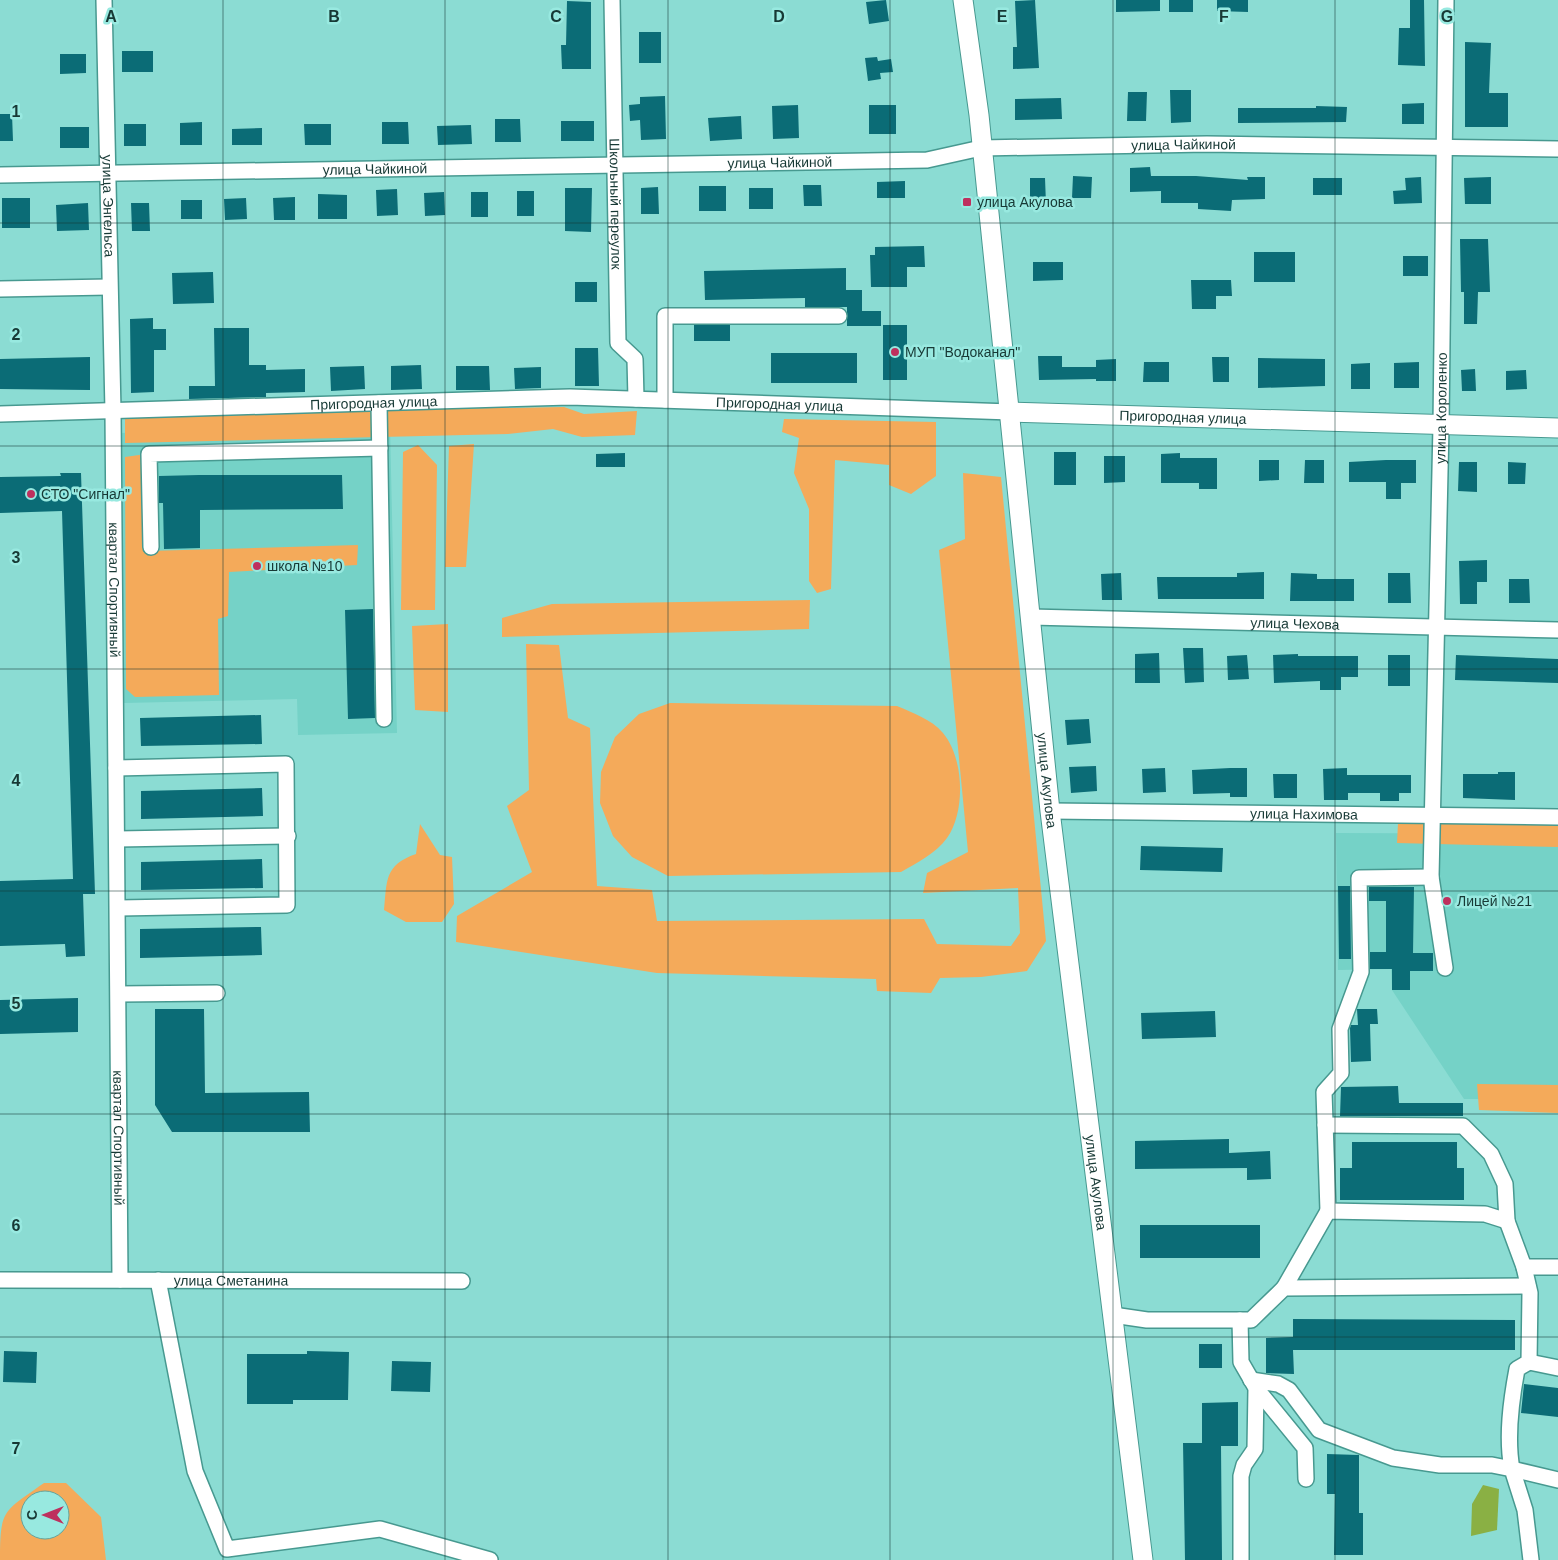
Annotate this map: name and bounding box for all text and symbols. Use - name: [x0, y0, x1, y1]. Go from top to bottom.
- text: A: [105, 8, 117, 25]
- text: B: [328, 8, 340, 25]
- text: C: [550, 8, 562, 25]
- text: D: [773, 8, 785, 25]
- text: E: [997, 8, 1008, 25]
- text: F: [1219, 8, 1229, 25]
- text: G: [1441, 8, 1453, 25]
- text: 1: [12, 103, 21, 120]
- street label: улица Чайкиной: [1131, 136, 1236, 153]
- street label: Школьный переулок: [606, 138, 625, 271]
- street label: улица Энгельса: [99, 154, 118, 258]
- street label: улица Чайкиной: [727, 154, 832, 171]
- street label: улица Чайкиной: [322, 160, 427, 178]
- place label: улица Акулова: [977, 194, 1073, 210]
- marker: улица Акулова: [961, 196, 973, 208]
- text: 2: [12, 326, 21, 343]
- place label: МУП "Водоканал": [905, 344, 1020, 360]
- marker: МУП "Водоканал": [889, 346, 901, 358]
- street label: улица Короленко: [1432, 352, 1450, 464]
- street label: Пригородная улица: [310, 393, 438, 413]
- street label: Пригородная улица: [716, 394, 844, 414]
- street label: Пригородная улица: [1119, 407, 1247, 427]
- place label: СТО "Сигнал": [41, 486, 130, 502]
- marker: СТО "Сигнал": [25, 488, 37, 500]
- street label: квартал Спортивный: [106, 522, 123, 658]
- text: 3: [12, 549, 21, 566]
- place label: школа №10: [267, 558, 343, 574]
- marker: школа №10: [251, 560, 263, 572]
- street label: улица Чехова: [1250, 614, 1340, 633]
- street label: улица Акулова: [1034, 732, 1060, 829]
- text: 4: [12, 772, 21, 789]
- street label: улица Нахимова: [1250, 805, 1358, 823]
- place label: Лицей №21: [1457, 893, 1532, 909]
- marker: Лицей №21: [1441, 895, 1453, 907]
- text: 5: [12, 995, 21, 1012]
- street label: квартал Спортивный: [110, 1070, 127, 1206]
- street label: улица Акулова: [1082, 1134, 1110, 1231]
- text: 6: [12, 1217, 21, 1234]
- street label: улица Сметанина: [174, 1272, 289, 1289]
- text: 7: [12, 1440, 21, 1457]
- north arrow: [20, 1490, 70, 1540]
- text: С: [24, 1510, 40, 1520]

